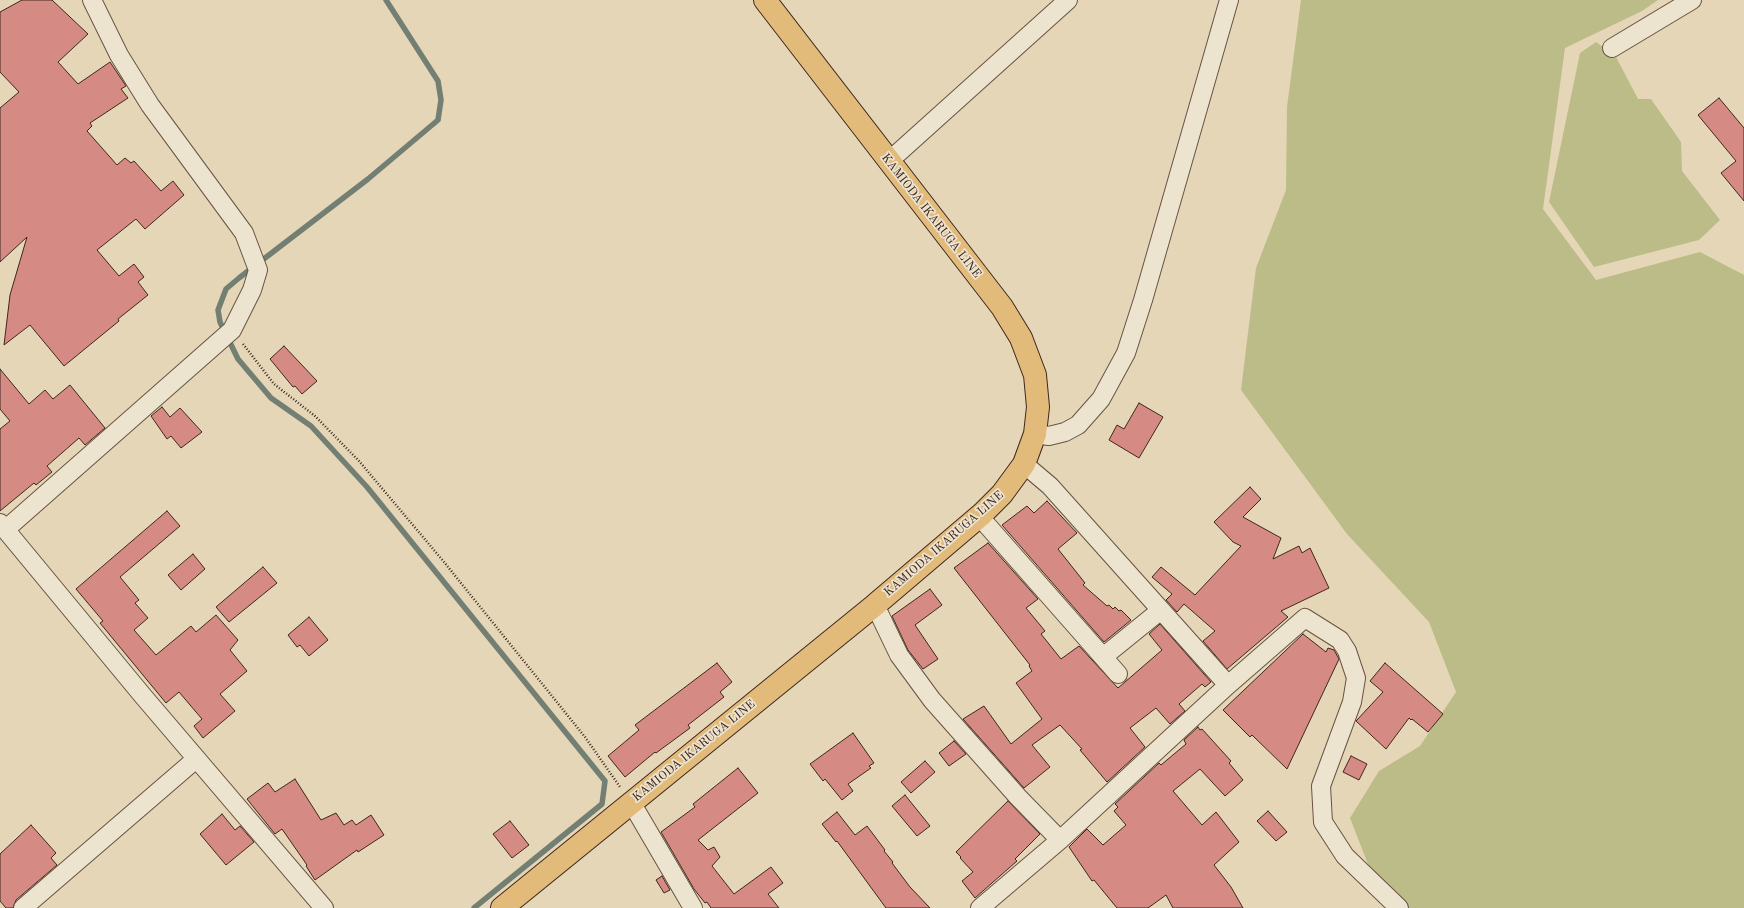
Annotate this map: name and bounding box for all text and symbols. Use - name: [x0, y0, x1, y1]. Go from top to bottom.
- street label: KAMIODA IKARUGA LINE: [878, 151, 984, 281]
- street label: KAMIODA IKARUGA LINE: [881, 488, 1007, 600]
- street label: KAMIODA IKARUGA LINE: [630, 697, 758, 805]

